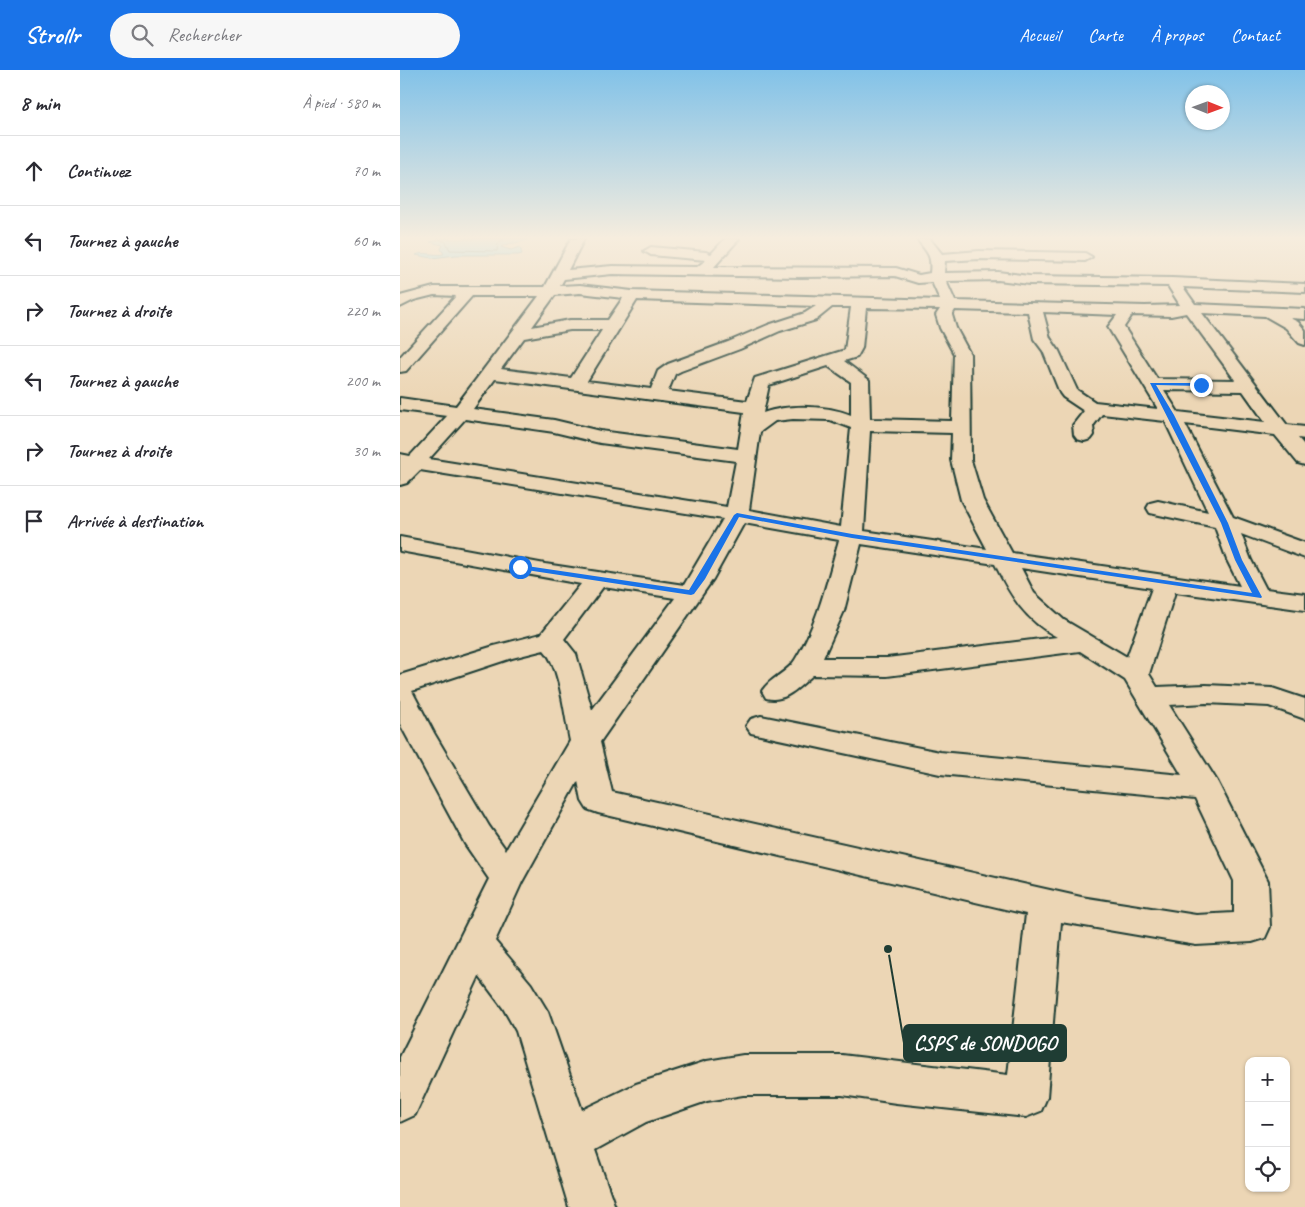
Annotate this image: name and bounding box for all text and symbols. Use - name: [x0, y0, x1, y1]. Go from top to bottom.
- search box: [110, 13, 460, 58]
- text: Strollr: [25, 20, 80, 50]
- icon: search: [128, 21, 156, 49]
- text: Rechercher: [168, 23, 241, 47]
- text: Accueil: [1020, 24, 1060, 46]
- text: Carte: [1088, 24, 1123, 46]
- text: À propos: [1151, 24, 1203, 46]
- text: Contact: [1231, 24, 1280, 46]
- north arrow: [1185, 85, 1230, 130]
- text: 8 min: [20, 90, 60, 116]
- text: À pied · 580 m: [302, 93, 380, 113]
- icon: ahead: [20, 157, 48, 185]
- text: Continuez: [67, 159, 130, 183]
- text: 70 m: [353, 161, 380, 181]
- icon: left: [20, 227, 48, 255]
- text: Tournez à gauche: [67, 229, 178, 253]
- text: 60 m: [353, 231, 380, 251]
- icon: right: [20, 297, 48, 325]
- text: Tournez à droite: [67, 299, 171, 323]
- text: 220 m: [346, 301, 380, 321]
- icon: left: [20, 367, 48, 395]
- text: Tournez à gauche: [67, 369, 178, 393]
- text: 200 m: [346, 371, 380, 391]
- route end: [1190, 374, 1213, 397]
- icon: right: [20, 437, 48, 465]
- text: Tournez à droite: [67, 439, 171, 463]
- text: 30 m: [353, 441, 380, 461]
- icon: arrive: [20, 507, 48, 535]
- text: Arrivée à destination: [67, 509, 203, 533]
- route start: [509, 556, 532, 579]
- callout: CSPS de SONDOGO: [904, 1025, 1066, 1061]
- text: CSPS de SONDOGO: [914, 1030, 1060, 1056]
- map controls: [1245, 1057, 1290, 1192]
- button: +: [1245, 1057, 1290, 1102]
- button: −: [1245, 1102, 1290, 1147]
- button: locate: [1245, 1147, 1290, 1192]

